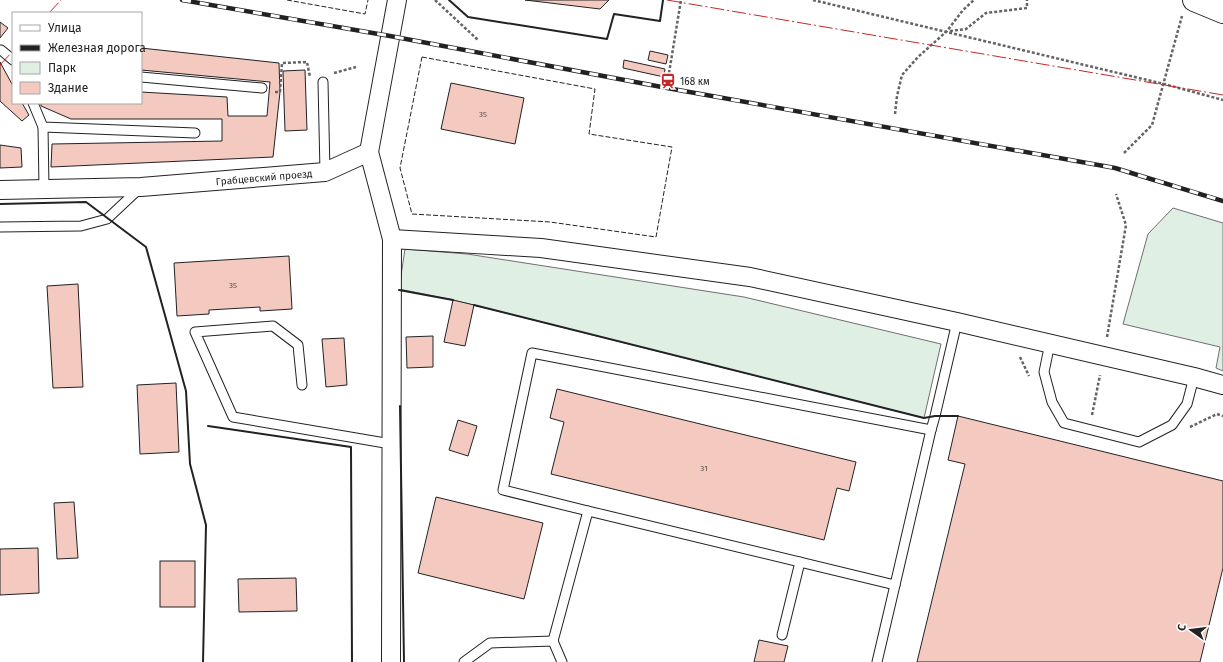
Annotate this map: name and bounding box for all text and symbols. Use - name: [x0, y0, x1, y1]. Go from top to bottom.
- legend: [12, 12, 142, 104]
- text: Улица: [48, 21, 82, 35]
- text: Железная дорога: [48, 41, 146, 55]
- text: Парк: [48, 61, 77, 75]
- station icon: 168 км: [659, 72, 677, 90]
- place label: 168 км: [680, 76, 710, 88]
- text: Здание: [48, 81, 88, 95]
- house number: 35: [479, 110, 487, 119]
- street label: Грабцевский проезд: [215, 168, 313, 188]
- house number: 35: [229, 281, 237, 290]
- house number: 31: [700, 464, 708, 473]
- north arrow: [1171, 610, 1211, 650]
- text: С: [1175, 622, 1189, 632]

